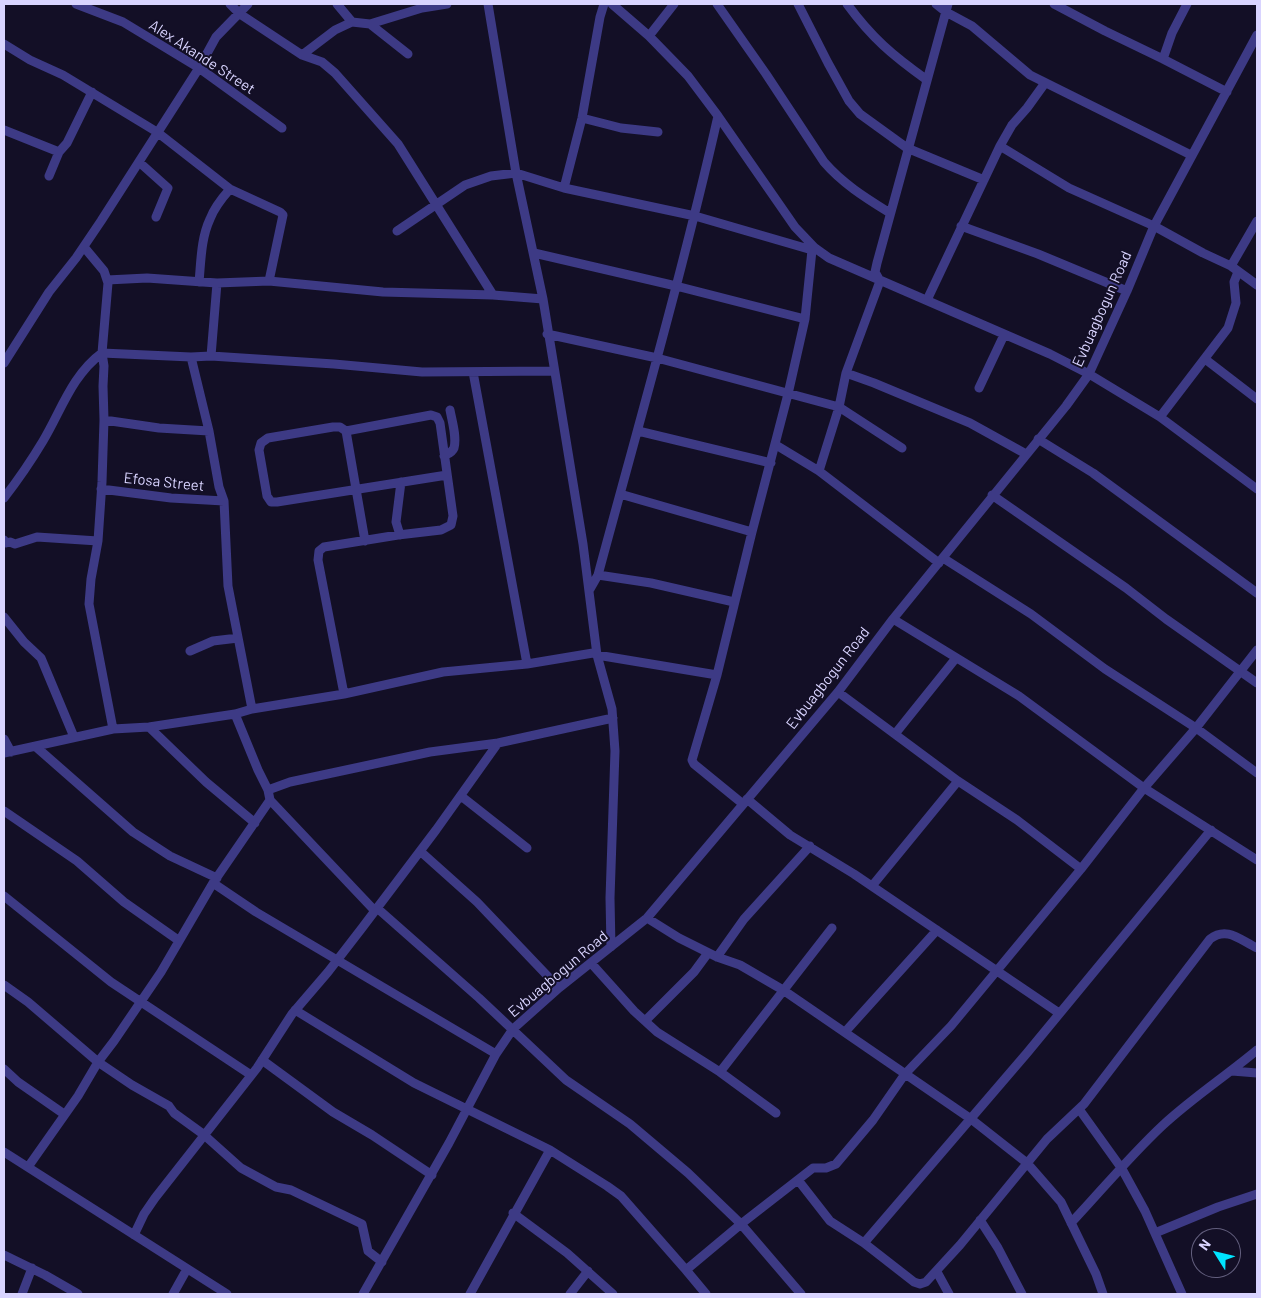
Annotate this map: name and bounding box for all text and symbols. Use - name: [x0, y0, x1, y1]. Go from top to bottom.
- street label: Alex Akande Street: [146, 16, 258, 98]
- street label: Evbuagbogun Road: [1068, 248, 1136, 370]
- street label: Efosa Street: [123, 469, 205, 495]
- street label: Evbuagbogun Road: [783, 623, 873, 733]
- street label: Evbuagbogun Road: [504, 927, 612, 1021]
- north arrow: [1191, 1228, 1241, 1278]
- text: N: [1195, 1236, 1214, 1253]

